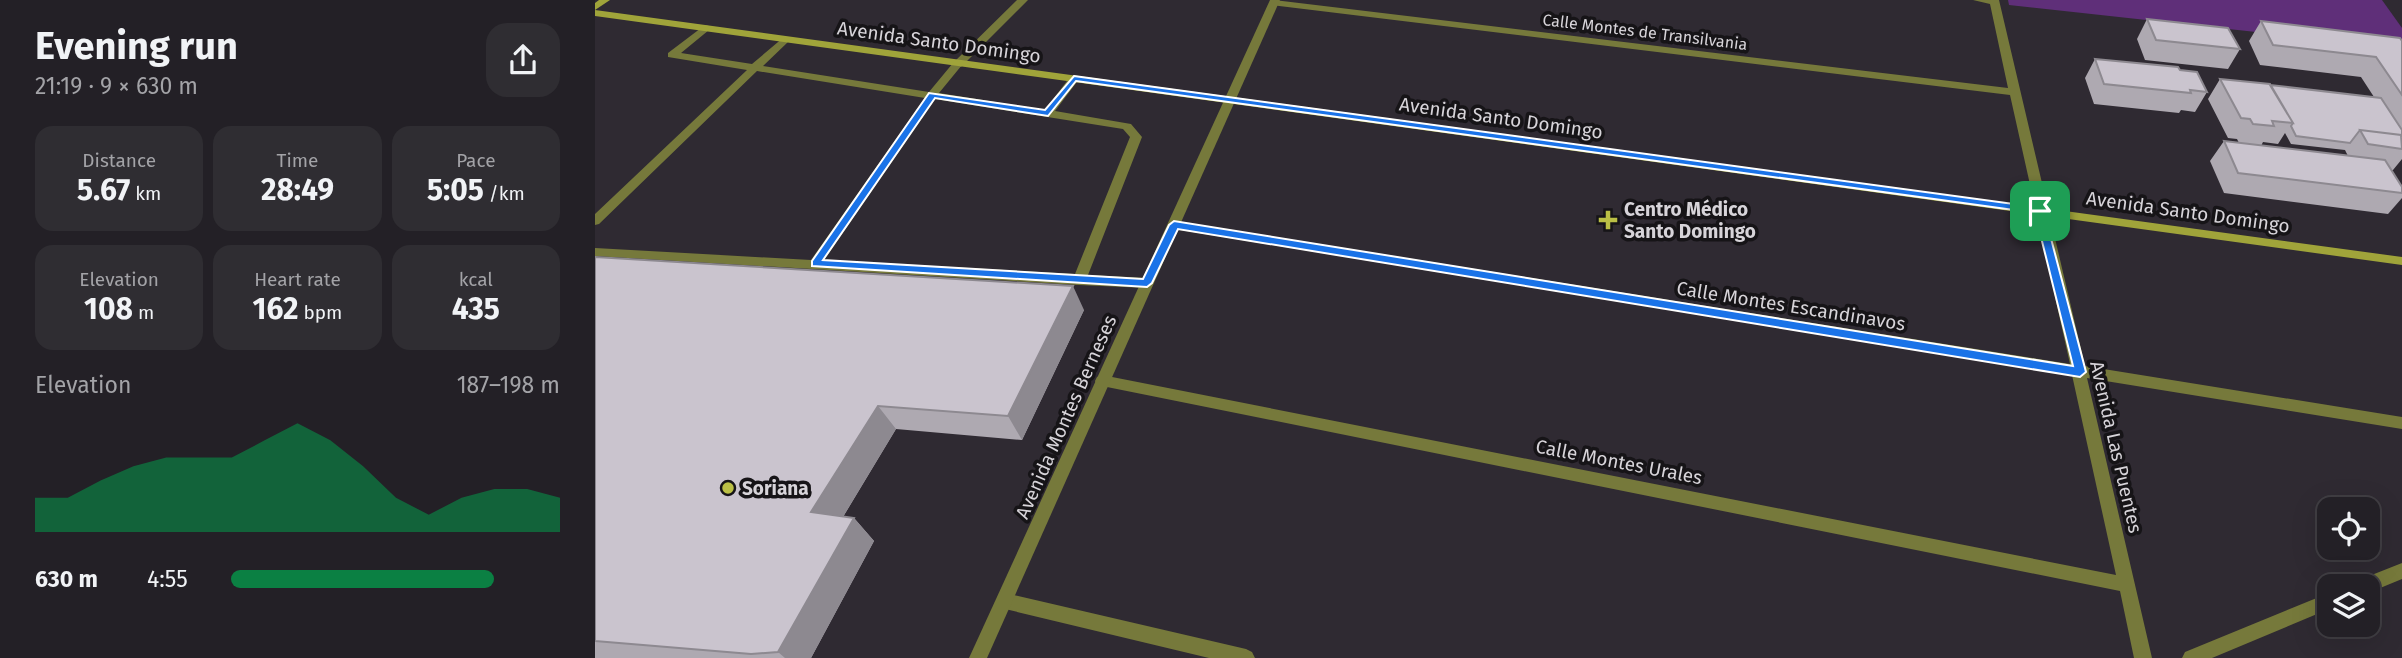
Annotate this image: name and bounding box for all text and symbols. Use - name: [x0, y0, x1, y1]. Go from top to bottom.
- street label: Calle Montes de Transilvania: [1542, 10, 1748, 54]
- street label: Avenida Santo Domingo: [836, 16, 1042, 68]
- text: Evening run: [35, 23, 238, 69]
- button: share: [486, 23, 560, 97]
- text: 21:19 · 9 × 630 m: [35, 72, 198, 100]
- street label: Avenida Santo Domingo: [1398, 92, 1604, 144]
- text: Distance: [82, 149, 156, 172]
- text: Time: [277, 149, 318, 172]
- text: Pace: [456, 149, 496, 172]
- text: 5.67: [77, 172, 130, 208]
- text: 28:49: [261, 172, 334, 208]
- text: 5:05: [427, 172, 484, 208]
- pin: [2010, 181, 2070, 241]
- text: km: [130, 182, 161, 205]
- text: /km: [484, 182, 525, 205]
- street label: Avenida Santo Domingo: [2085, 186, 2291, 238]
- icon: arrive: [2021, 192, 2059, 230]
- place label: Centro Médico Santo Domingo: [1624, 198, 1756, 243]
- marker: Centro Médico Santo Domingo: [1598, 210, 1618, 230]
- text: Elevation: [79, 268, 159, 291]
- text: Heart rate: [254, 268, 341, 291]
- text: kcal: [459, 268, 493, 291]
- street label: Calle Montes Escandinavos: [1675, 277, 1907, 335]
- text: 108: [84, 291, 133, 327]
- text: 162: [253, 291, 299, 327]
- text: 435: [452, 291, 500, 327]
- text: m: [133, 301, 154, 324]
- text: bpm: [299, 301, 342, 324]
- street label: Avenida Montes Berneses: [1011, 312, 1121, 522]
- street label: Avenida Las Puentes: [2085, 359, 2147, 535]
- text: Elevation: [35, 371, 131, 399]
- text: 187–198 m: [457, 371, 560, 399]
- street label: Calle Montes Urales: [1534, 435, 1704, 489]
- place label: Soriana: [742, 477, 809, 500]
- marker: Soriana: [720, 480, 736, 496]
- map controls: [2317, 497, 2380, 637]
- button: locate: [2317, 497, 2380, 560]
- text: 630 m: [35, 565, 98, 593]
- text: 4:55: [147, 565, 188, 593]
- button: layers: [2317, 574, 2380, 637]

